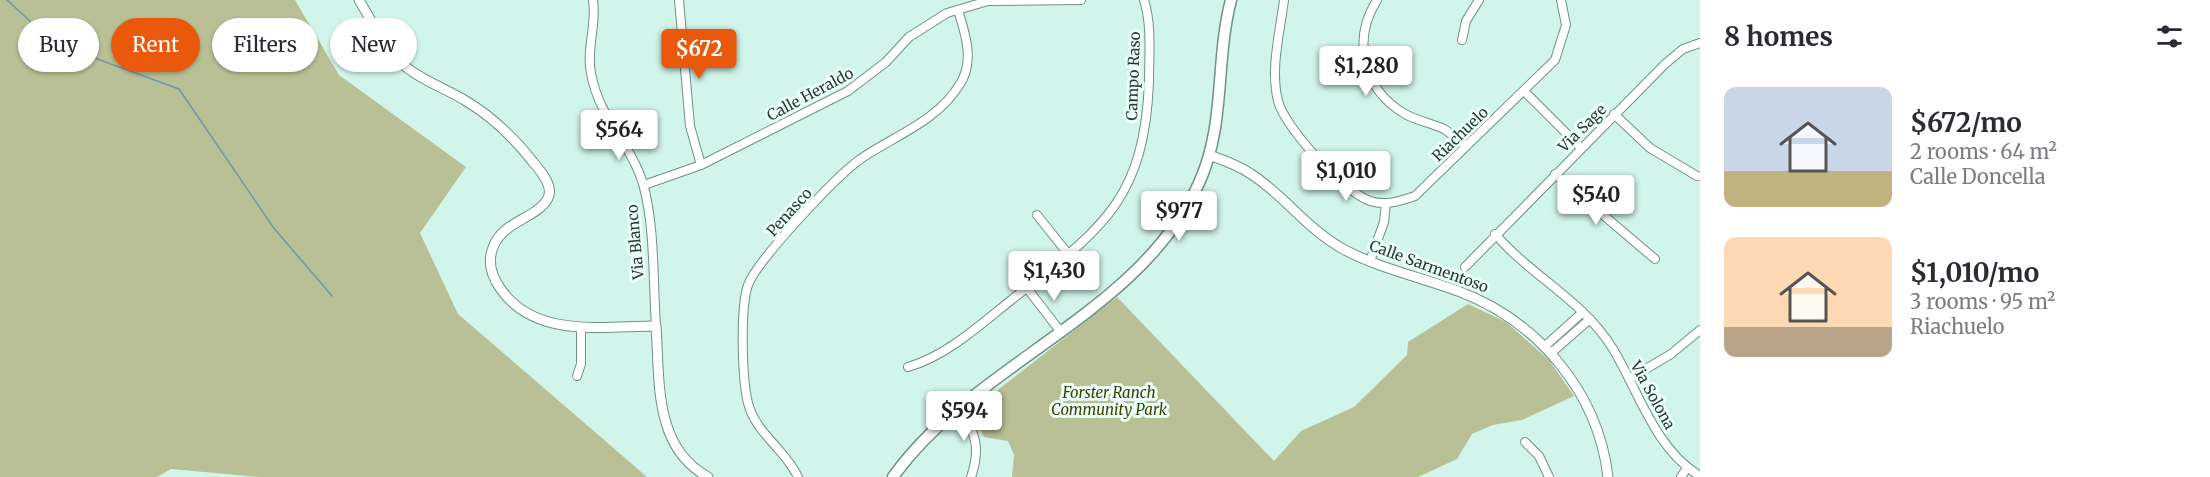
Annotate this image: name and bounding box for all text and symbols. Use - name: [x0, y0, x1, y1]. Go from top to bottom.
- chip: Buy: [18, 18, 99, 72]
- chip: Rent: [111, 18, 200, 72]
- chip: Filters: [212, 18, 318, 72]
- chip: New: [330, 18, 417, 72]
- text: 8 homes: [1724, 20, 1833, 53]
- icon: filters: [2153, 20, 2186, 53]
- pin: $672: [663, 29, 735, 80]
- street label: Campo Raso: [1122, 31, 1144, 121]
- text: $672: [675, 36, 723, 61]
- pin: $1,280: [1317, 46, 1415, 97]
- text: $1,280: [1333, 53, 1399, 78]
- street label: Calle Heraldo: [763, 63, 857, 125]
- street label: Via Sage: [1553, 100, 1610, 157]
- street label: Riachuelo: [1428, 102, 1492, 165]
- text: $672/mo: [1910, 106, 2022, 139]
- pin: $564: [583, 110, 655, 161]
- icon: home: [1772, 111, 1844, 183]
- text: $564: [595, 117, 643, 142]
- text: 2 rooms · 64 m²: [1910, 139, 2057, 164]
- pin: $1,010: [1297, 151, 1395, 202]
- text: $1,010: [1315, 158, 1377, 183]
- text: Calle Doncella: [1910, 164, 2045, 189]
- pin: $540: [1560, 175, 1632, 226]
- text: $540: [1571, 182, 1621, 207]
- street label: Penasco: [762, 184, 816, 240]
- pin: $977: [1143, 191, 1215, 242]
- text: $977: [1155, 198, 1203, 223]
- street label: Via Blanco: [622, 204, 648, 281]
- street label: Calle Sarmentoso: [1367, 236, 1491, 296]
- pin: $1,430: [1005, 251, 1103, 302]
- text: $1,010/mo: [1910, 256, 2039, 289]
- text: $1,430: [1022, 258, 1086, 283]
- icon: home: [1772, 261, 1844, 333]
- text: 3 rooms · 95 m²: [1910, 289, 2055, 314]
- text: Riachuelo: [1910, 314, 2004, 339]
- street label: Via Solona: [1626, 357, 1680, 433]
- park label: Forster Ranch Community Park: [1051, 383, 1168, 419]
- pin: $594: [928, 391, 1000, 442]
- text: $594: [940, 398, 988, 423]

